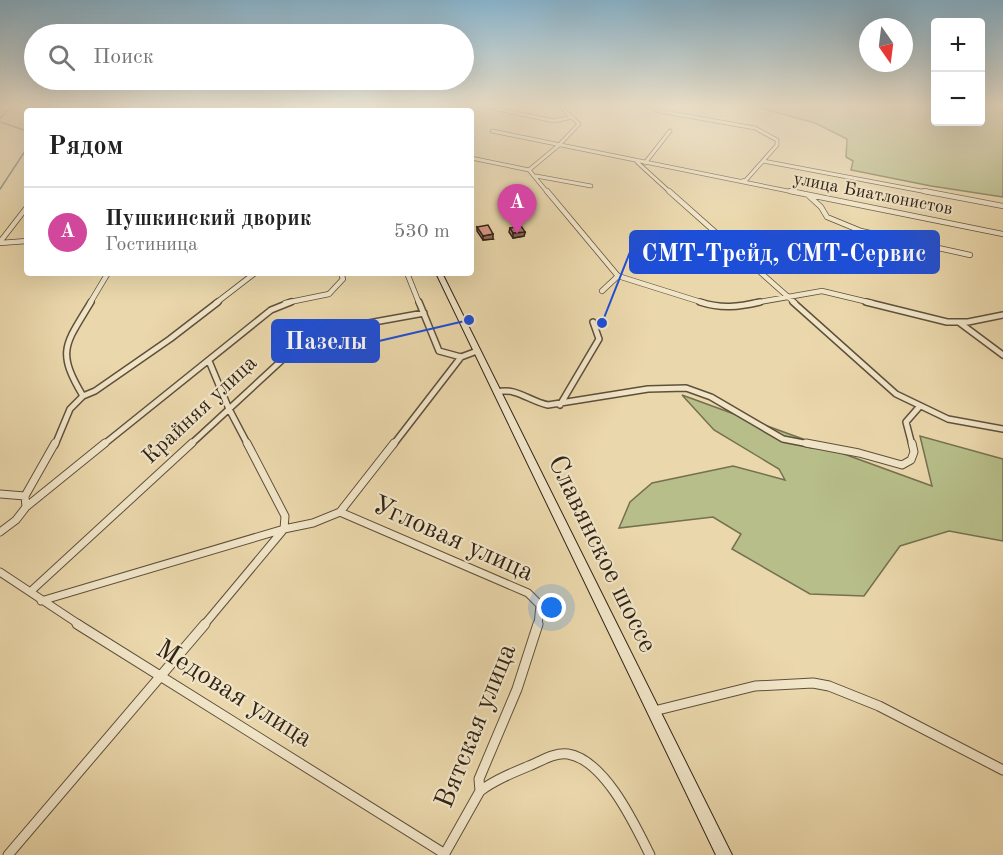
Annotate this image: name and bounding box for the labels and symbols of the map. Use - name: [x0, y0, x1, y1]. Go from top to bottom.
- north arrow: [859, 18, 913, 72]
- street label: улица Биатлонистов: [792, 170, 954, 218]
- pin: A: [498, 184, 536, 234]
- callout: СМТ-Трейд, СМТ-Сервис: [630, 231, 939, 273]
- text: СМТ-Трейд, СМТ-Сервис: [642, 243, 926, 267]
- callout: Пазелы: [272, 320, 379, 362]
- text: Пазелы: [285, 331, 367, 355]
- street label: Крайняя улица: [139, 352, 262, 468]
- street label: Славянское шоссе: [543, 451, 661, 657]
- street label: Угловая улица: [368, 491, 538, 587]
- your location: [537, 593, 566, 622]
- street label: Медовая улица: [151, 635, 317, 753]
- street label: Вятская улица: [431, 640, 521, 812]

